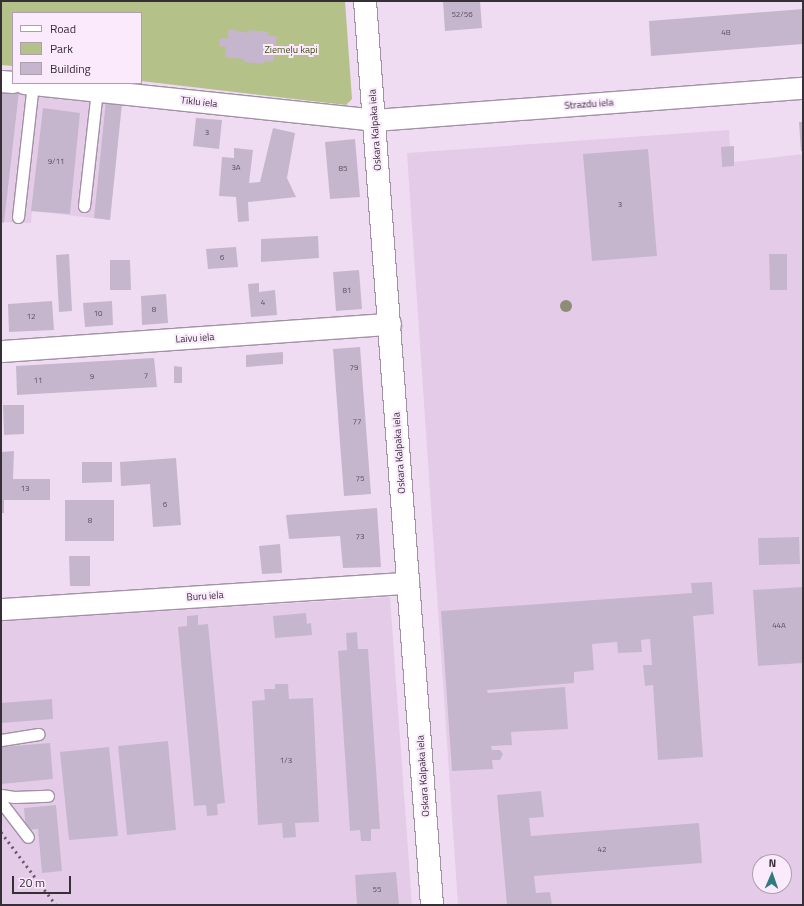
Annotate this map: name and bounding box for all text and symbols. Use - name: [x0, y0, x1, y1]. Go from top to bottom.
- house number: 52/56: [451, 10, 473, 20]
- legend: [12, 12, 142, 84]
- text: Road: [50, 19, 76, 38]
- house number: 4B: [721, 28, 731, 38]
- text: Park: [50, 39, 73, 58]
- park label: Ziemeļu kapi: [264, 44, 318, 56]
- text: Building: [50, 59, 91, 78]
- street label: Oskara Kalpaka iela: [366, 89, 384, 171]
- street label: Tīklu iela: [180, 94, 218, 110]
- street label: Strazdu iela: [564, 96, 614, 112]
- house number: 3: [205, 128, 209, 138]
- house number: 9/11: [48, 157, 64, 167]
- house number: 3A: [231, 163, 241, 173]
- house number: 85: [339, 164, 347, 174]
- house number: 3: [618, 200, 622, 210]
- house number: 6: [220, 253, 224, 263]
- house number: 81: [343, 286, 351, 296]
- house number: 4: [261, 298, 265, 308]
- house number: 8: [152, 305, 156, 315]
- house number: 10: [94, 309, 102, 319]
- house number: 12: [27, 312, 35, 322]
- street label: Laivu iela: [175, 331, 215, 345]
- house number: 79: [350, 363, 358, 373]
- house number: 7: [144, 371, 148, 381]
- house number: 9: [90, 372, 94, 382]
- house number: 11: [34, 376, 42, 386]
- street label: Oskara Kalpaka iela: [390, 412, 408, 494]
- house number: 77: [353, 417, 361, 427]
- house number: 75: [356, 474, 364, 484]
- house number: 13: [21, 484, 29, 494]
- house number: 6: [163, 500, 167, 510]
- house number: 8: [88, 516, 92, 526]
- house number: 73: [356, 532, 364, 542]
- street label: Buru iela: [186, 589, 224, 603]
- house number: 44A: [772, 621, 786, 631]
- street label: Oskara Kalpaka iela: [414, 735, 432, 817]
- house number: 1/3: [280, 756, 292, 766]
- house number: 42: [598, 845, 606, 855]
- north arrow: [752, 854, 792, 894]
- text: N: [768, 855, 776, 871]
- scale bar: [14, 868, 73, 894]
- text: 20 m: [19, 873, 45, 892]
- house number: 55: [373, 885, 381, 895]

